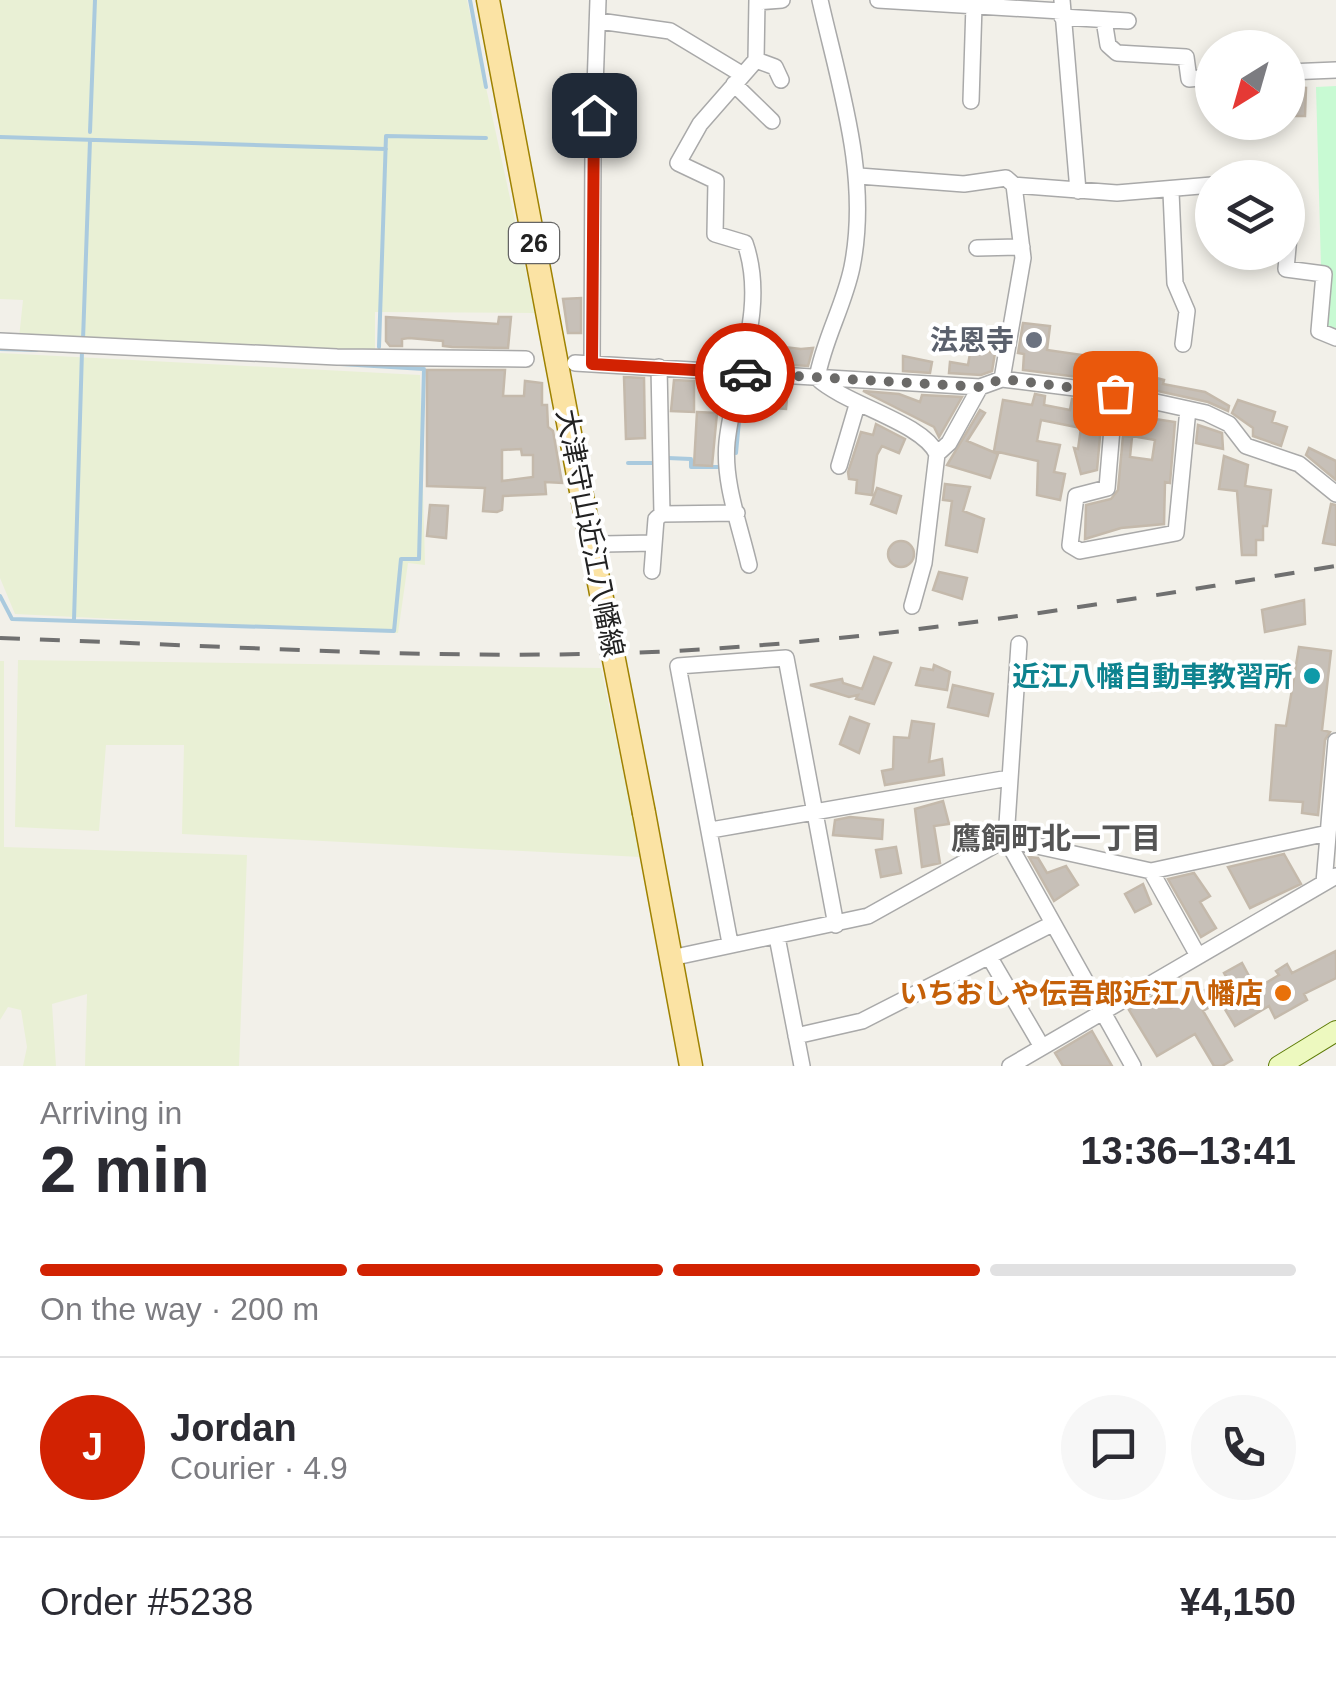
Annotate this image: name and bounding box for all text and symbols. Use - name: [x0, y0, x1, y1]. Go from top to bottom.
- north arrow: [1195, 30, 1305, 140]
- map controls: [1195, 30, 1305, 270]
- pin: [552, 73, 637, 158]
- icon: home: [567, 88, 622, 143]
- button: layers: [1195, 160, 1305, 270]
- road number: 26: [509, 223, 559, 263]
- courier: [695, 323, 795, 423]
- place label: 法恩寺: [930, 325, 1014, 356]
- marker: 法恩寺: [1023, 329, 1045, 351]
- icon: car: [718, 346, 773, 401]
- pin: [1073, 351, 1158, 436]
- icon: bag: [1088, 366, 1143, 421]
- street label: 大津守山近江八幡線: [551, 406, 629, 660]
- place label: 近江八幡自動車教習所: [1012, 661, 1292, 692]
- marker: 近江八幡自動車教習所: [1301, 665, 1323, 687]
- district label: 鷹飼町北一丁目: [951, 822, 1161, 855]
- place label: いちおしや伝吾郎近江八幡店: [899, 978, 1263, 1009]
- marker: いちおしや伝吾郎近江八幡店: [1272, 982, 1294, 1004]
- text: Arriving in: [40, 1095, 182, 1131]
- text: 13:36–13:41: [1080, 1130, 1296, 1172]
- text: 2 min: [40, 1133, 210, 1206]
- text: On the way · 200 m: [40, 1291, 319, 1327]
- button: chat: [1061, 1395, 1166, 1500]
- button: phone: [1191, 1395, 1296, 1500]
- text: Jordan: [170, 1407, 297, 1449]
- text: J: [82, 1426, 103, 1468]
- text: Courier · 4.9: [170, 1450, 348, 1486]
- text: Order #5238: [40, 1581, 253, 1623]
- text: ¥4,150: [1180, 1581, 1296, 1623]

